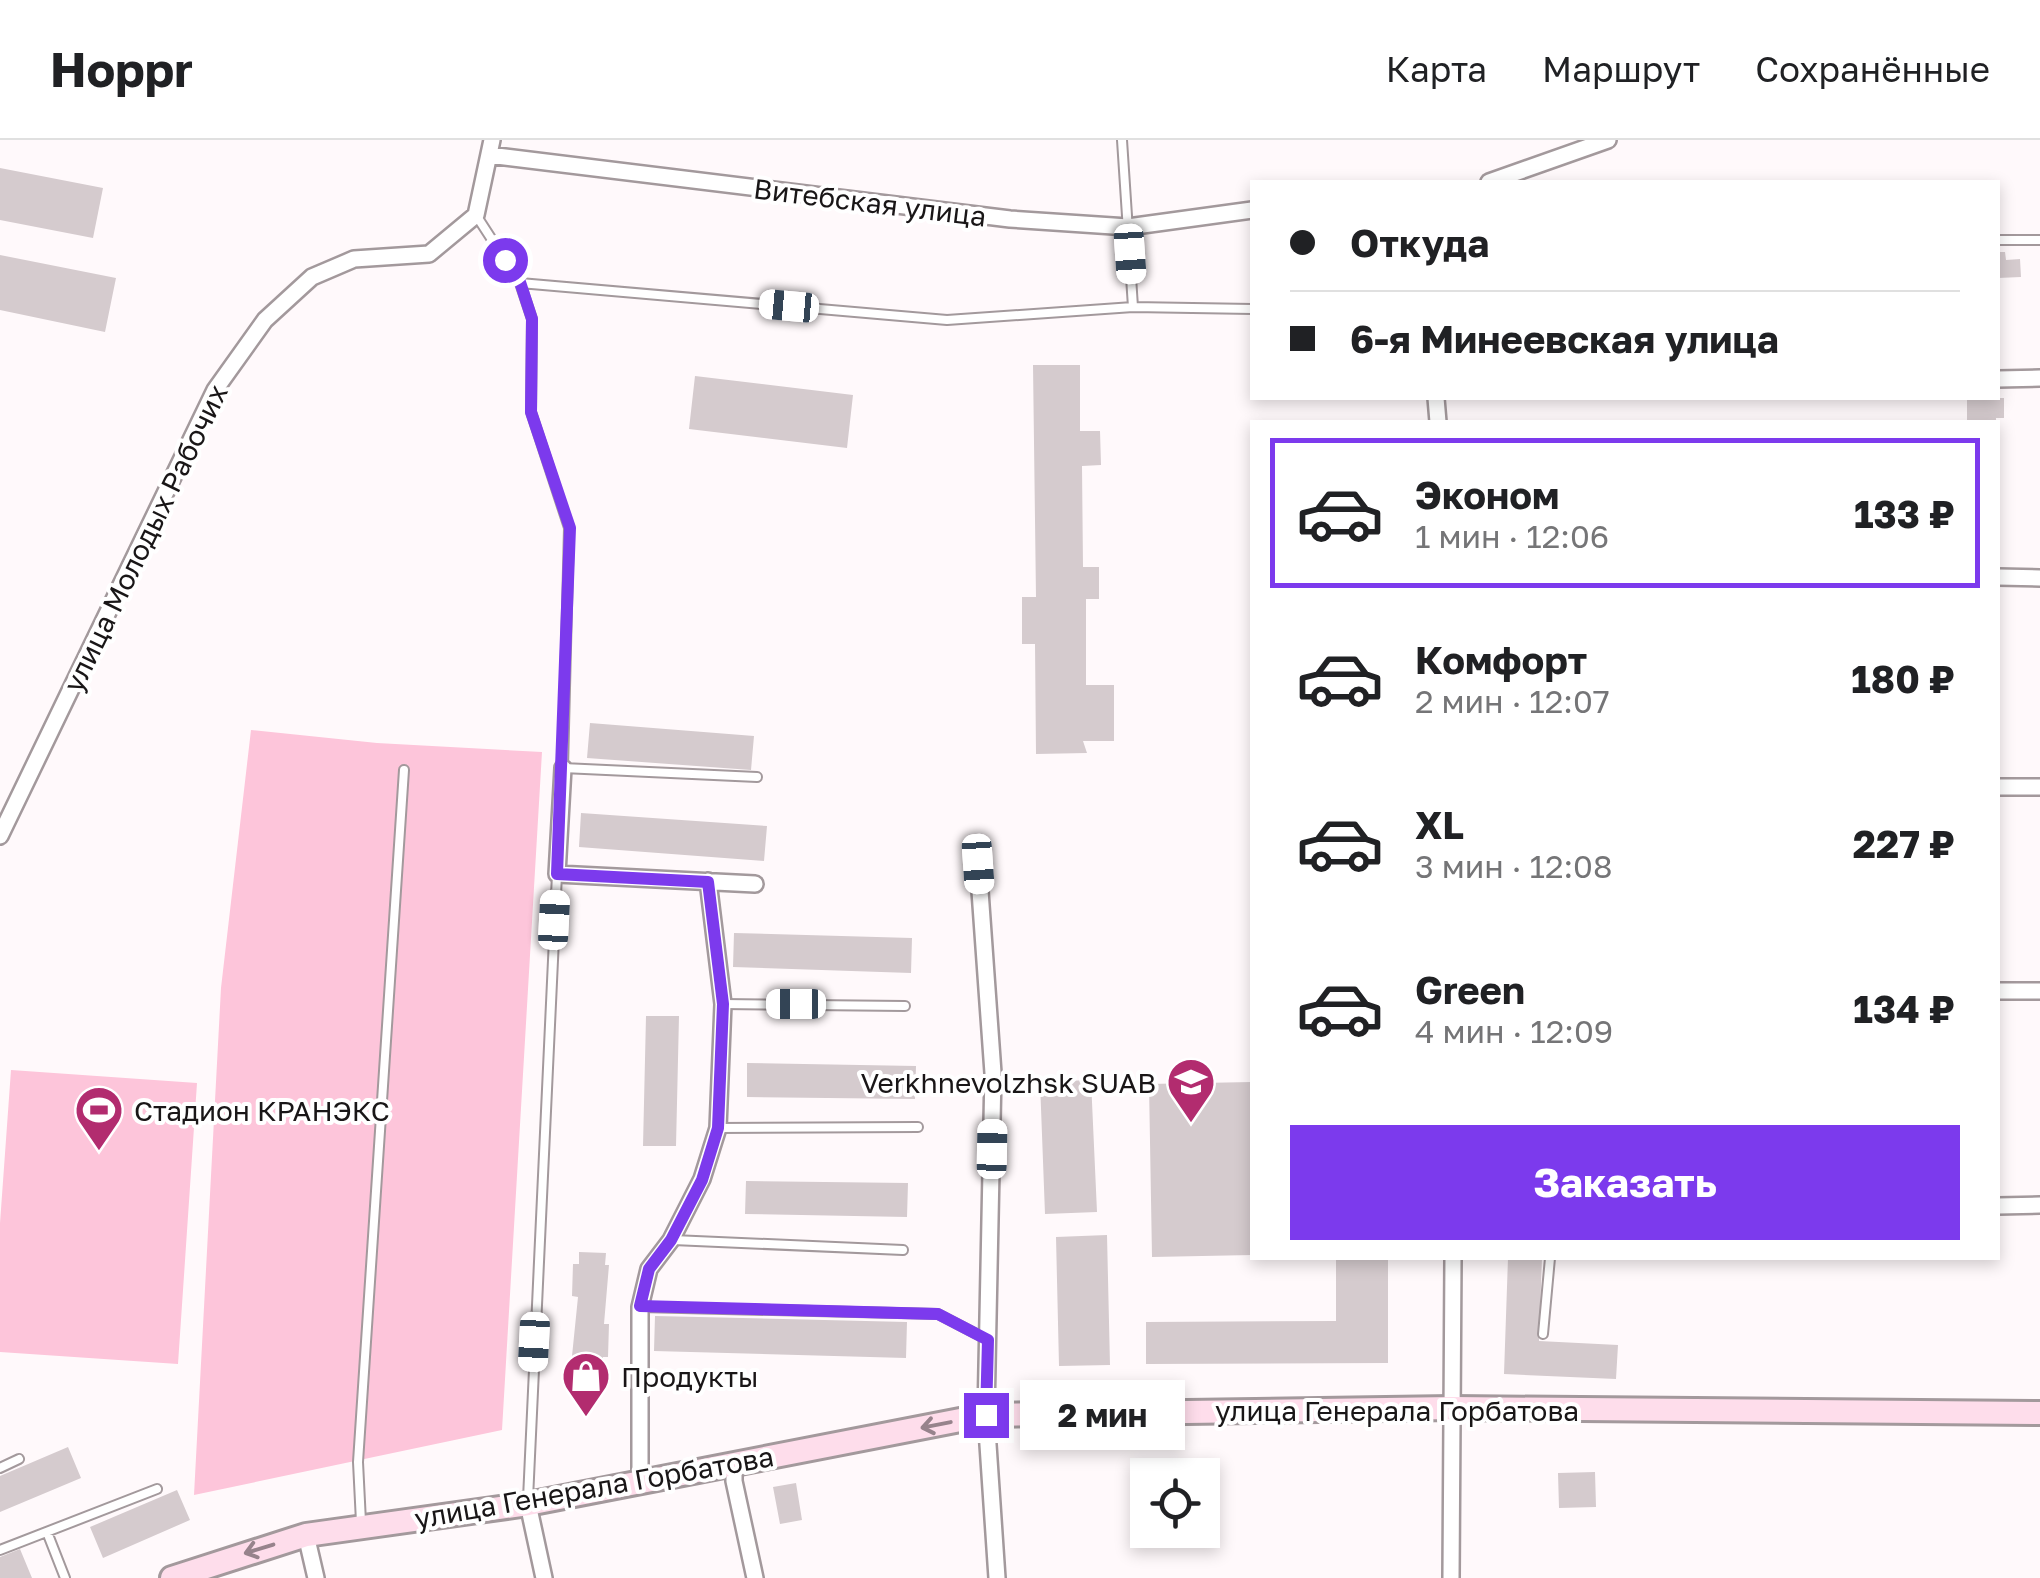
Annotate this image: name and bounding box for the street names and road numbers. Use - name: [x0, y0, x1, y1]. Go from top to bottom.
- street label: Витебская улица: [752, 171, 988, 233]
- street label: улица Молодых Рабочих: [56, 379, 234, 697]
- street label: улица Генерала Горбатова: [1215, 1394, 1579, 1427]
- street label: улица Генерала Горбатова: [412, 1439, 776, 1535]

